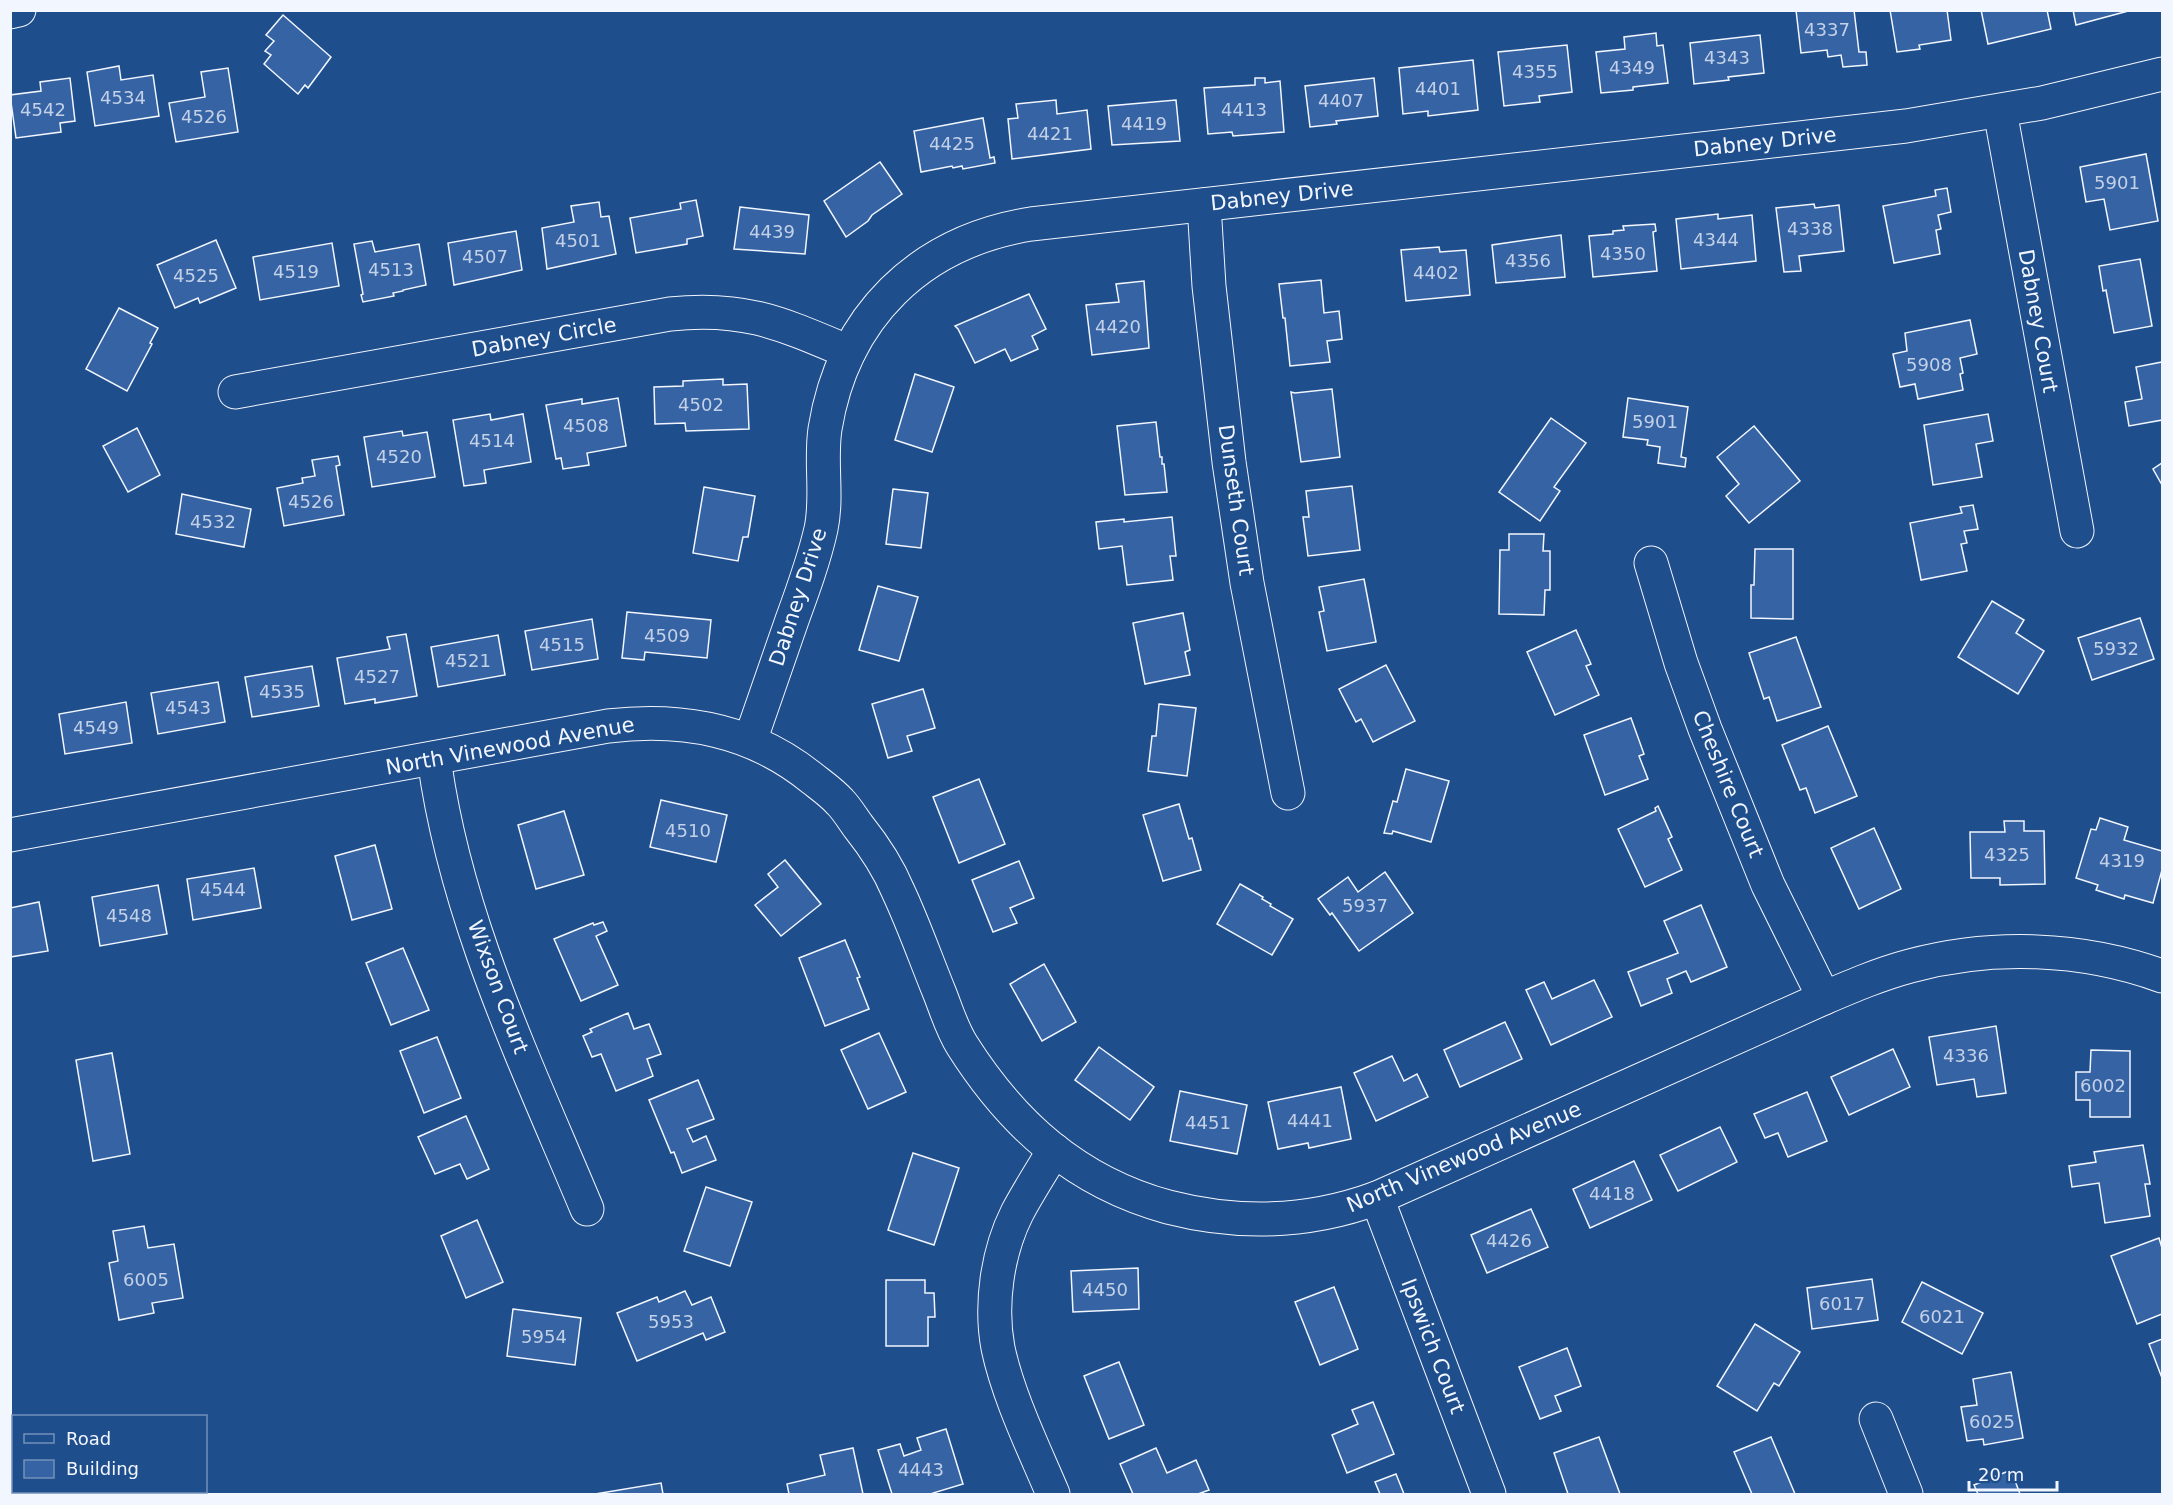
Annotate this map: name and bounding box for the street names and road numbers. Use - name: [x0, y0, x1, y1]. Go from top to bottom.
- street label: Dabney Drive: [1692, 123, 1838, 161]
- street label: Dabney Drive: [1209, 177, 1355, 215]
- street label: Dabney Court: [2014, 247, 2062, 395]
- street label: Dabney Circle: [470, 312, 618, 362]
- street label: Dunseth Court: [1214, 423, 1258, 577]
- street label: Dabney Drive: [764, 525, 832, 669]
- street label: Cheshire Court: [1688, 707, 1768, 861]
- street label: North Vinewood Avenue: [384, 712, 636, 780]
- street label: Wixson Court: [463, 917, 533, 1057]
- street label: North Vinewood Avenue: [1343, 1097, 1585, 1217]
- street label: Ipswich Court: [1396, 1275, 1470, 1417]

